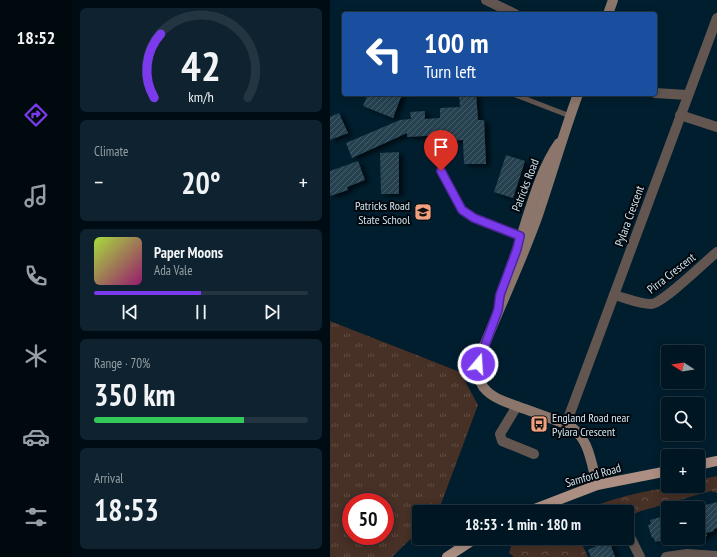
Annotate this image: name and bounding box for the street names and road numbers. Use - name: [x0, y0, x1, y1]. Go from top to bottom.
- street label: Patricks Road: [508, 157, 542, 213]
- street label: Pylara Crescent: [611, 183, 647, 248]
- street label: Pirra Crescent: [644, 249, 699, 297]
- street label: Samford Road: [563, 460, 623, 490]

